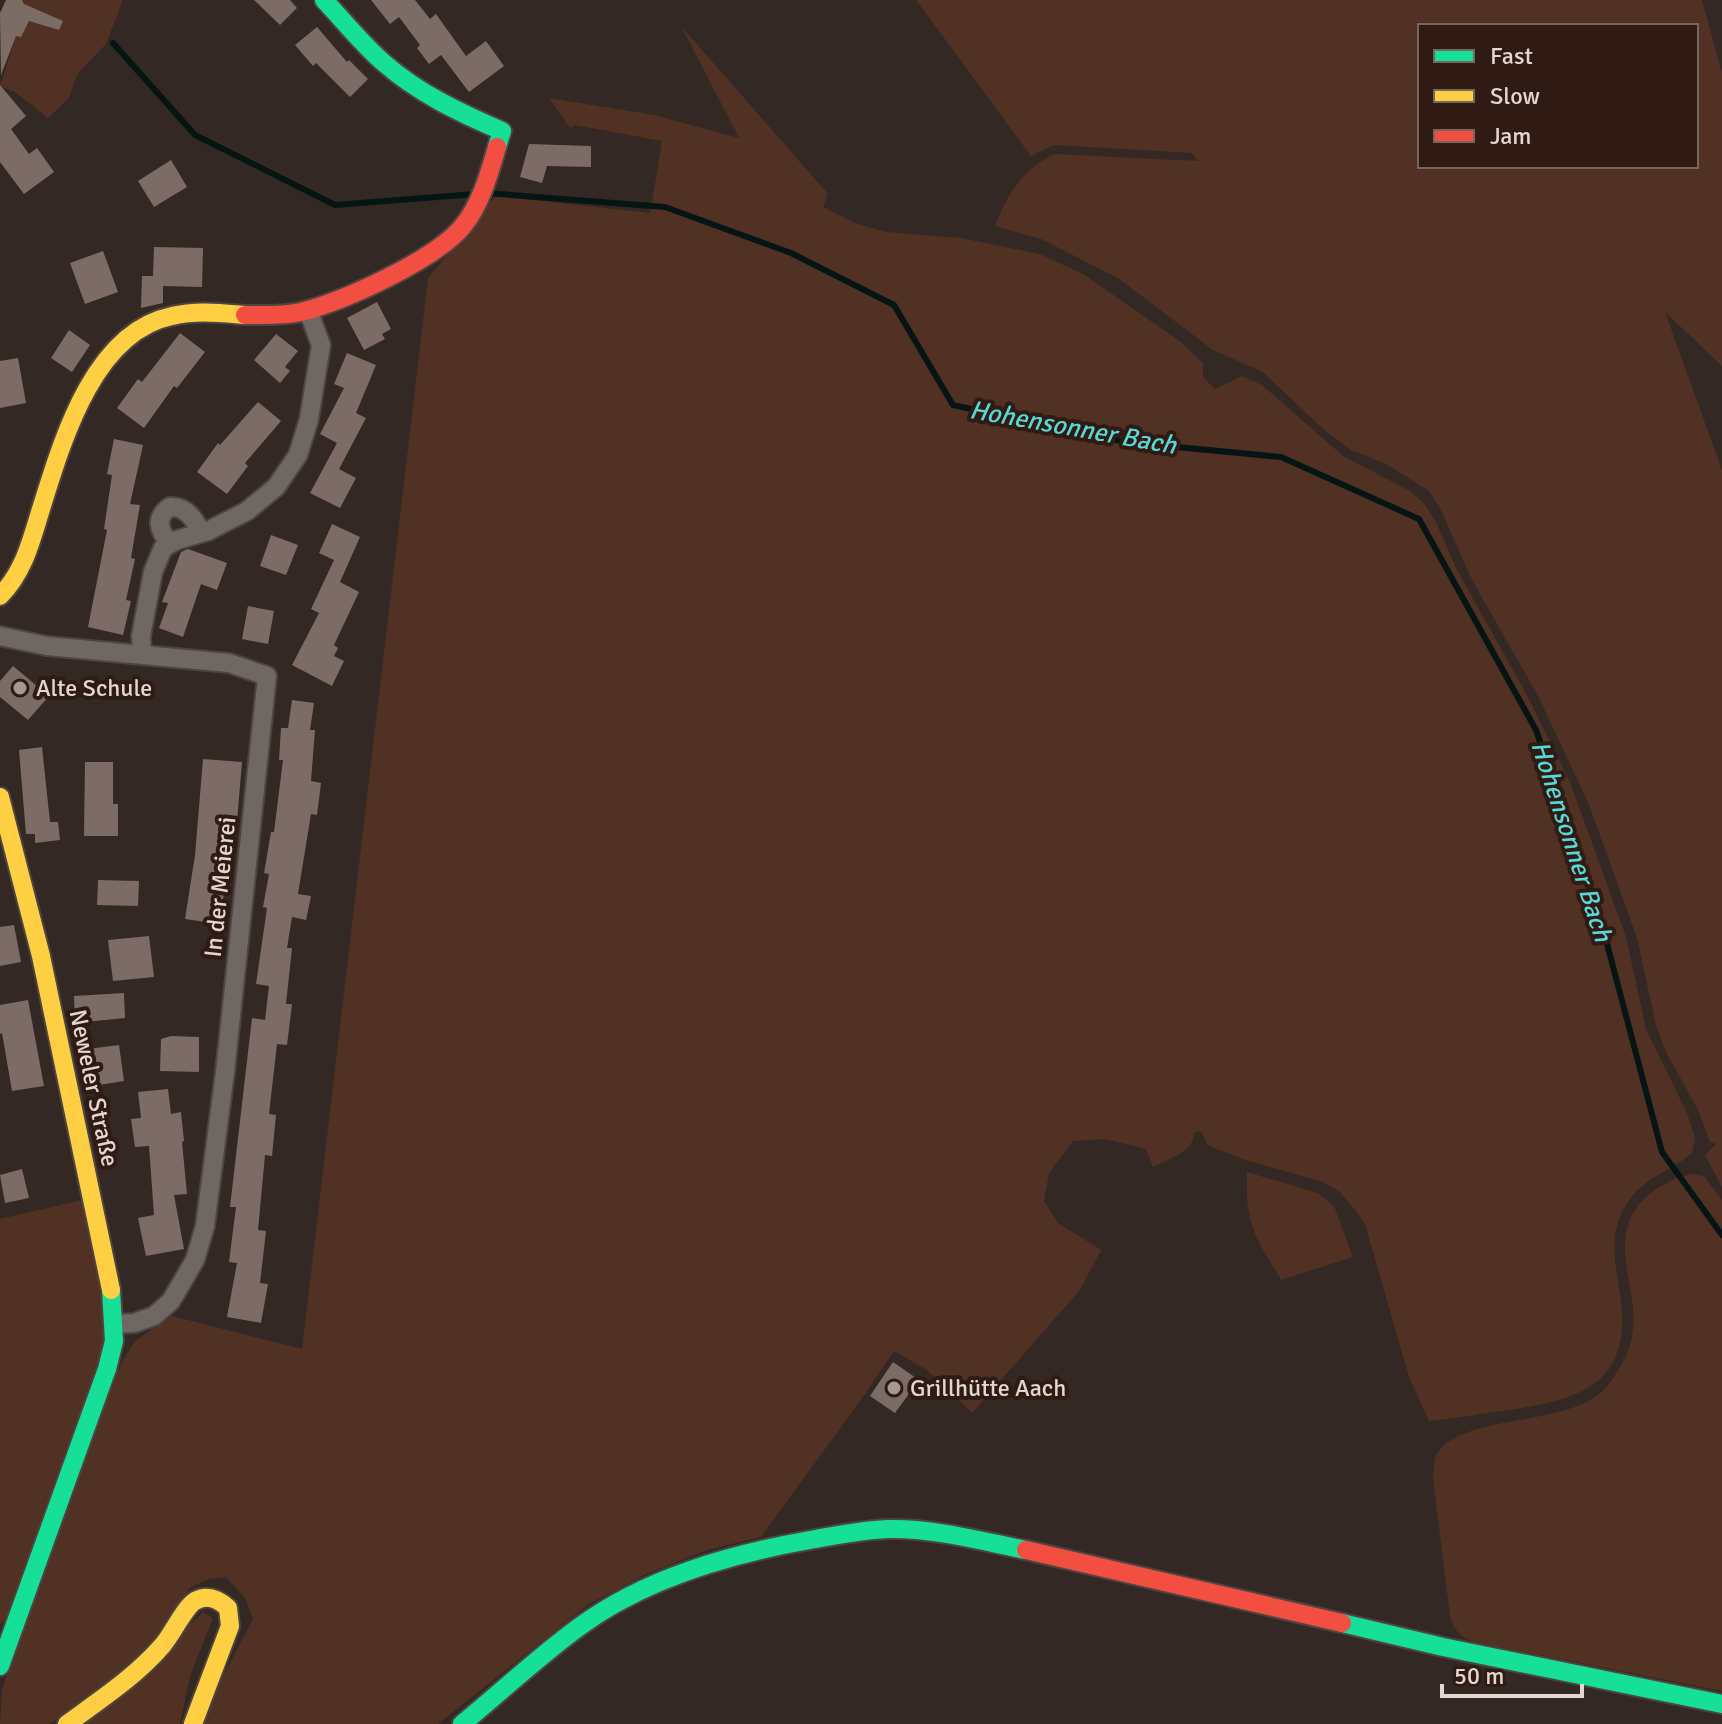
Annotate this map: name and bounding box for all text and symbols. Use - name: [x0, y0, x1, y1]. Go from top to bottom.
- legend: [1418, 24, 1698, 168]
- text: Fast: [1490, 41, 1533, 71]
- text: Slow: [1490, 81, 1540, 111]
- text: Jam: [1490, 121, 1531, 151]
- water label: Hohensonner Bach: [967, 394, 1179, 462]
- place label: Alte Schule: [36, 673, 152, 703]
- marker: Alte Schule: [11, 679, 29, 697]
- water label: Hohensonner Bach: [1524, 737, 1619, 947]
- street label: In der Meierei: [198, 815, 242, 959]
- street label: Neweler Straße: [63, 1007, 125, 1169]
- place label: Grillhütte Aach: [910, 1373, 1066, 1403]
- marker: Grillhütte Aach: [885, 1379, 903, 1397]
- scale bar: [1442, 1648, 1582, 1698]
- text: 50 m: [1454, 1661, 1504, 1691]

